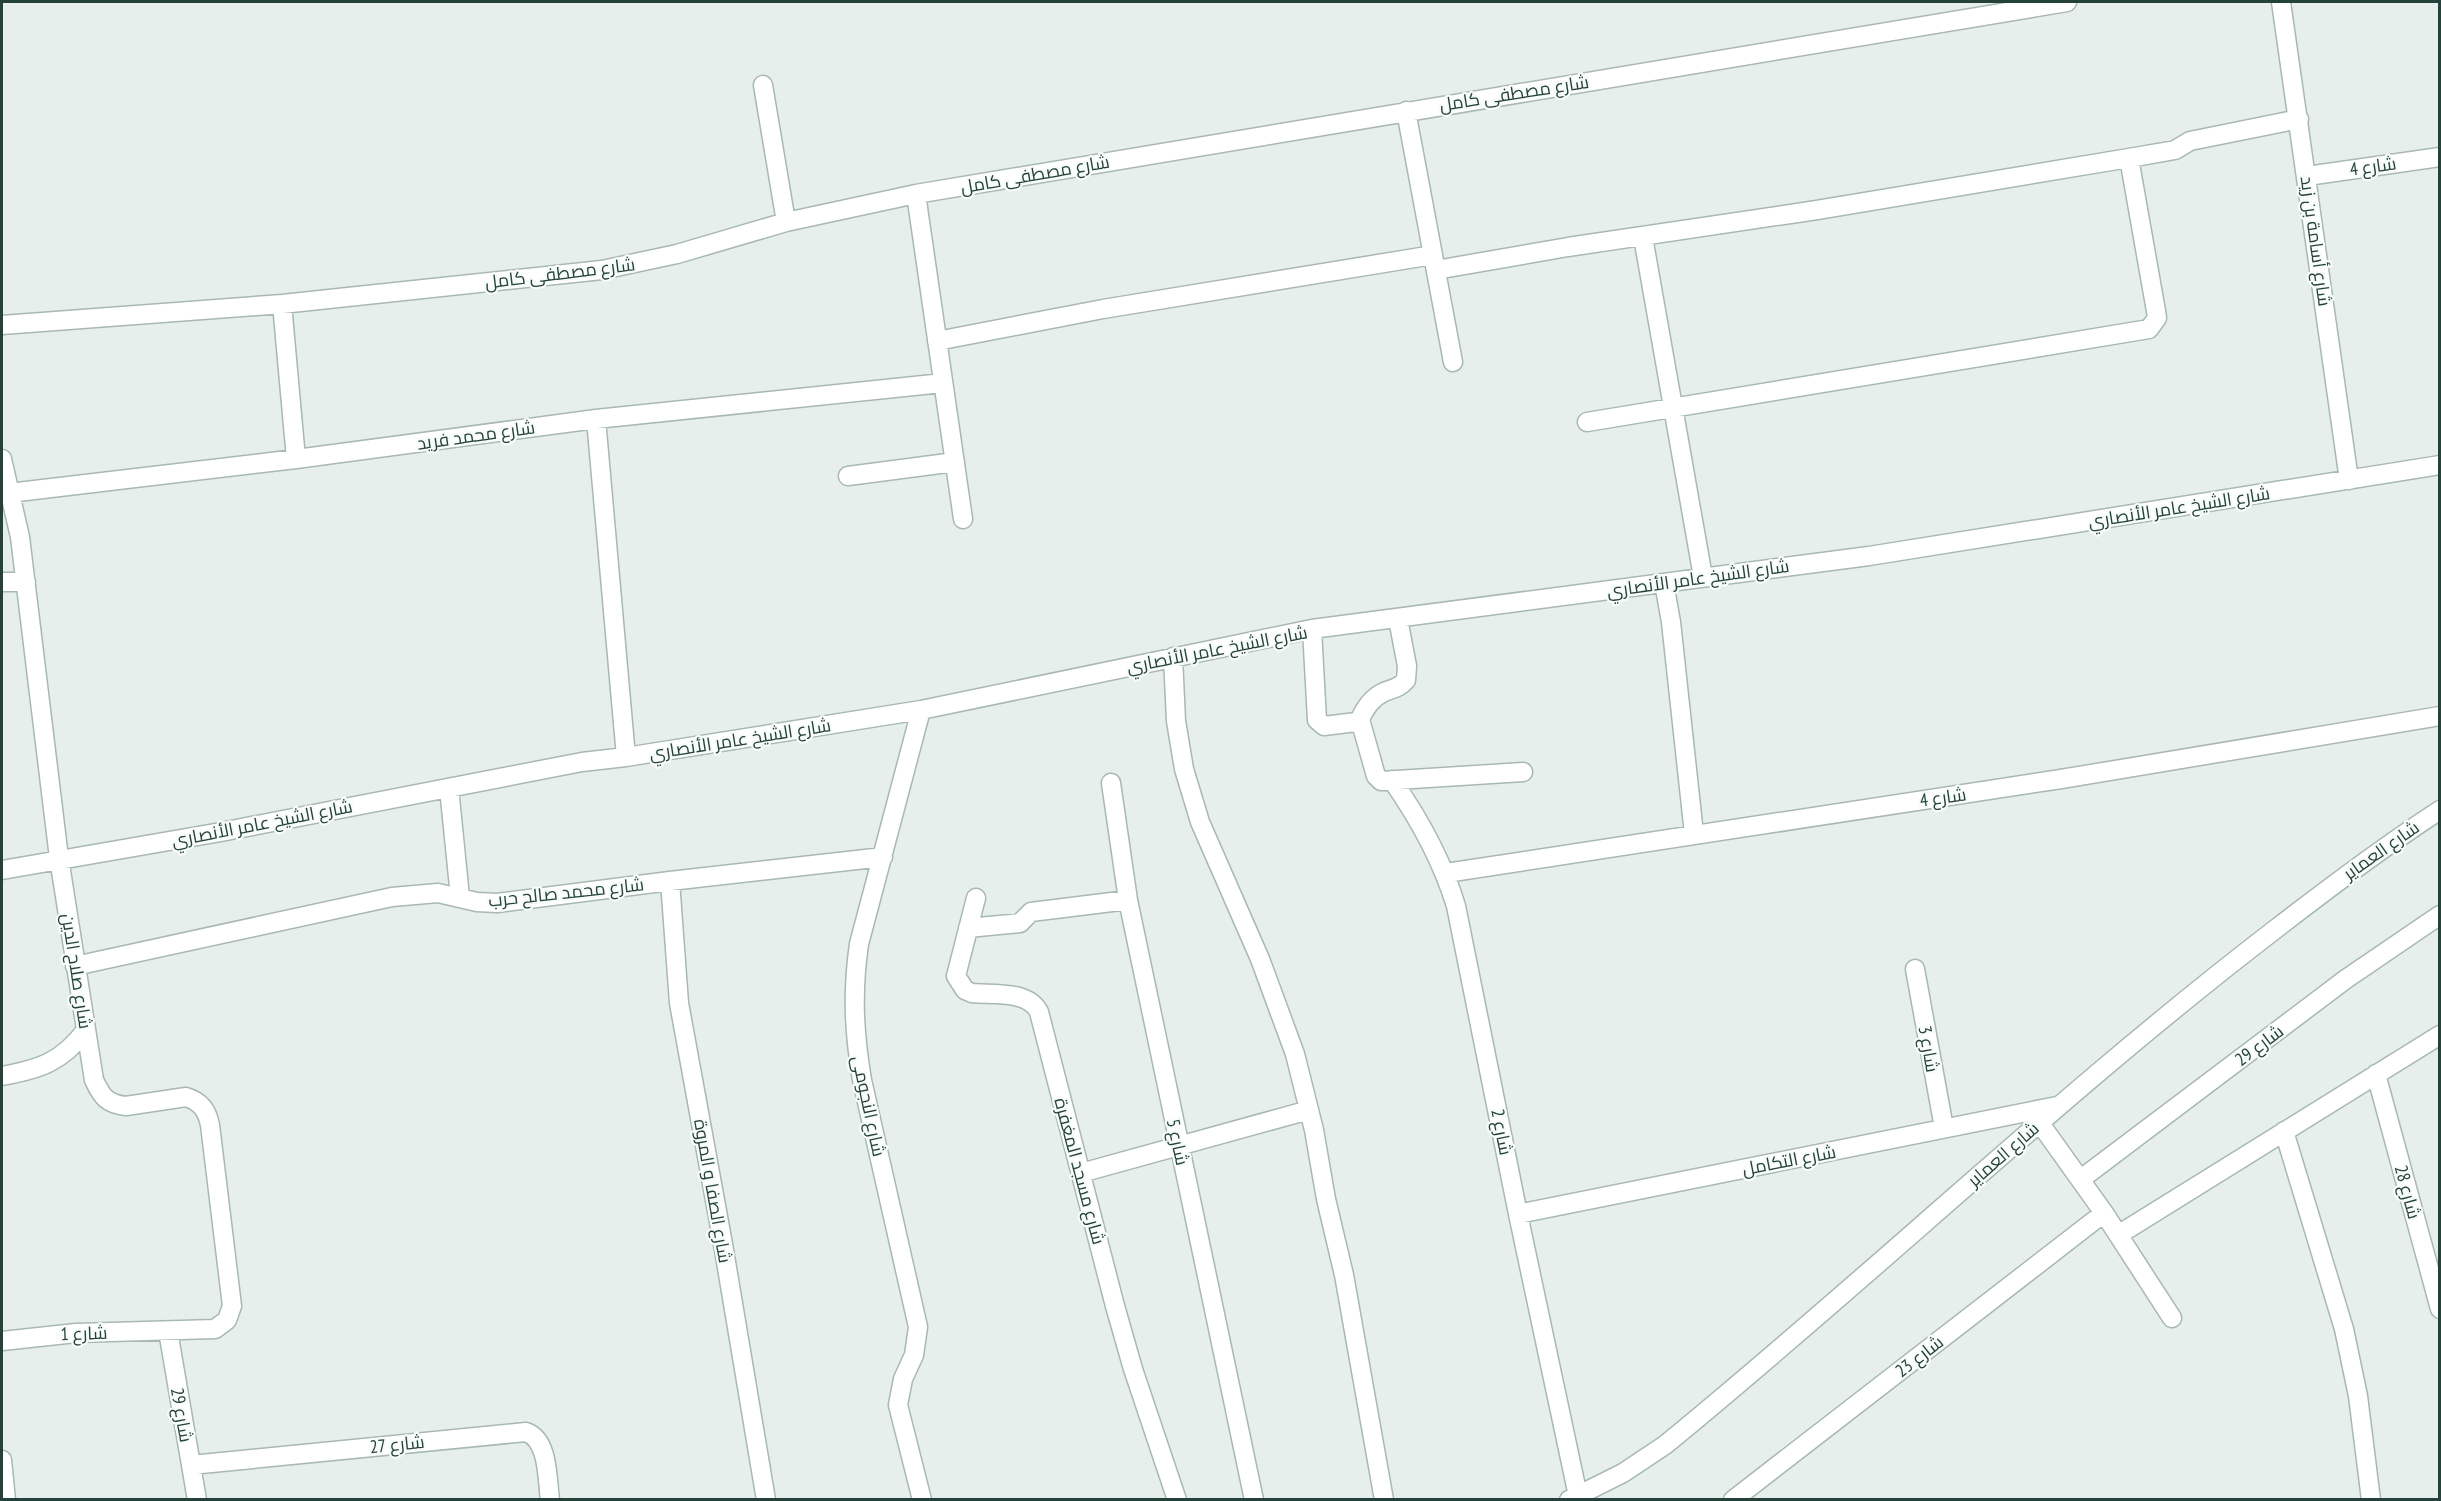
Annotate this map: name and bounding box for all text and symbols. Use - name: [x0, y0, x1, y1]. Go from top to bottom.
- street label: شارع مصطفى كامل: [1438, 70, 1591, 117]
- street label: شارع مصطفى كامل: [959, 150, 1112, 199]
- street label: شارع 4: [2348, 151, 2398, 182]
- street label: شارع أسامة بن زيد: [2294, 174, 2337, 308]
- street label: شارع مصطفى كامل: [484, 252, 636, 295]
- street label: شارع محمد فريد: [416, 415, 537, 456]
- street label: شارع الشيخ عامر الأنصاري: [2086, 481, 2272, 536]
- street label: شارع الشيخ عامر الأنصاري: [1605, 554, 1791, 605]
- street label: شارع الشيخ عامر الأنصاري: [1125, 620, 1310, 681]
- street label: شارع الشيخ عامر الأنصاري: [647, 713, 833, 768]
- street label: شارع 4: [1918, 782, 1968, 813]
- street label: شارع الشيخ عامر الأنصاري: [170, 794, 355, 855]
- street label: شارع العماير: [2338, 815, 2424, 886]
- street label: شارع محمد صالح حرب: [487, 872, 645, 913]
- street label: شارع صلاح الدين: [56, 912, 97, 1031]
- street label: شارع 29: [2230, 1019, 2288, 1071]
- street label: شارع 3: [1913, 1024, 1944, 1074]
- street label: شارع النجومى: [846, 1053, 891, 1159]
- street label: شارع مسجد المغفرة: [1048, 1095, 1111, 1247]
- street label: شارع 2: [1485, 1107, 1518, 1157]
- street label: شارع الصفا و المروة: [688, 1117, 737, 1265]
- street label: شارع 5: [1161, 1117, 1194, 1167]
- street label: شارع العماير: [1962, 1117, 2044, 1193]
- street label: شارع التكامل: [1740, 1140, 1838, 1181]
- street label: شارع 28: [2389, 1163, 2426, 1222]
- street label: شارع 1: [60, 1321, 108, 1346]
- street label: شارع 23: [1890, 1330, 1948, 1383]
- street label: شارع 29: [165, 1386, 198, 1444]
- street label: شارع 27: [369, 1430, 426, 1459]

